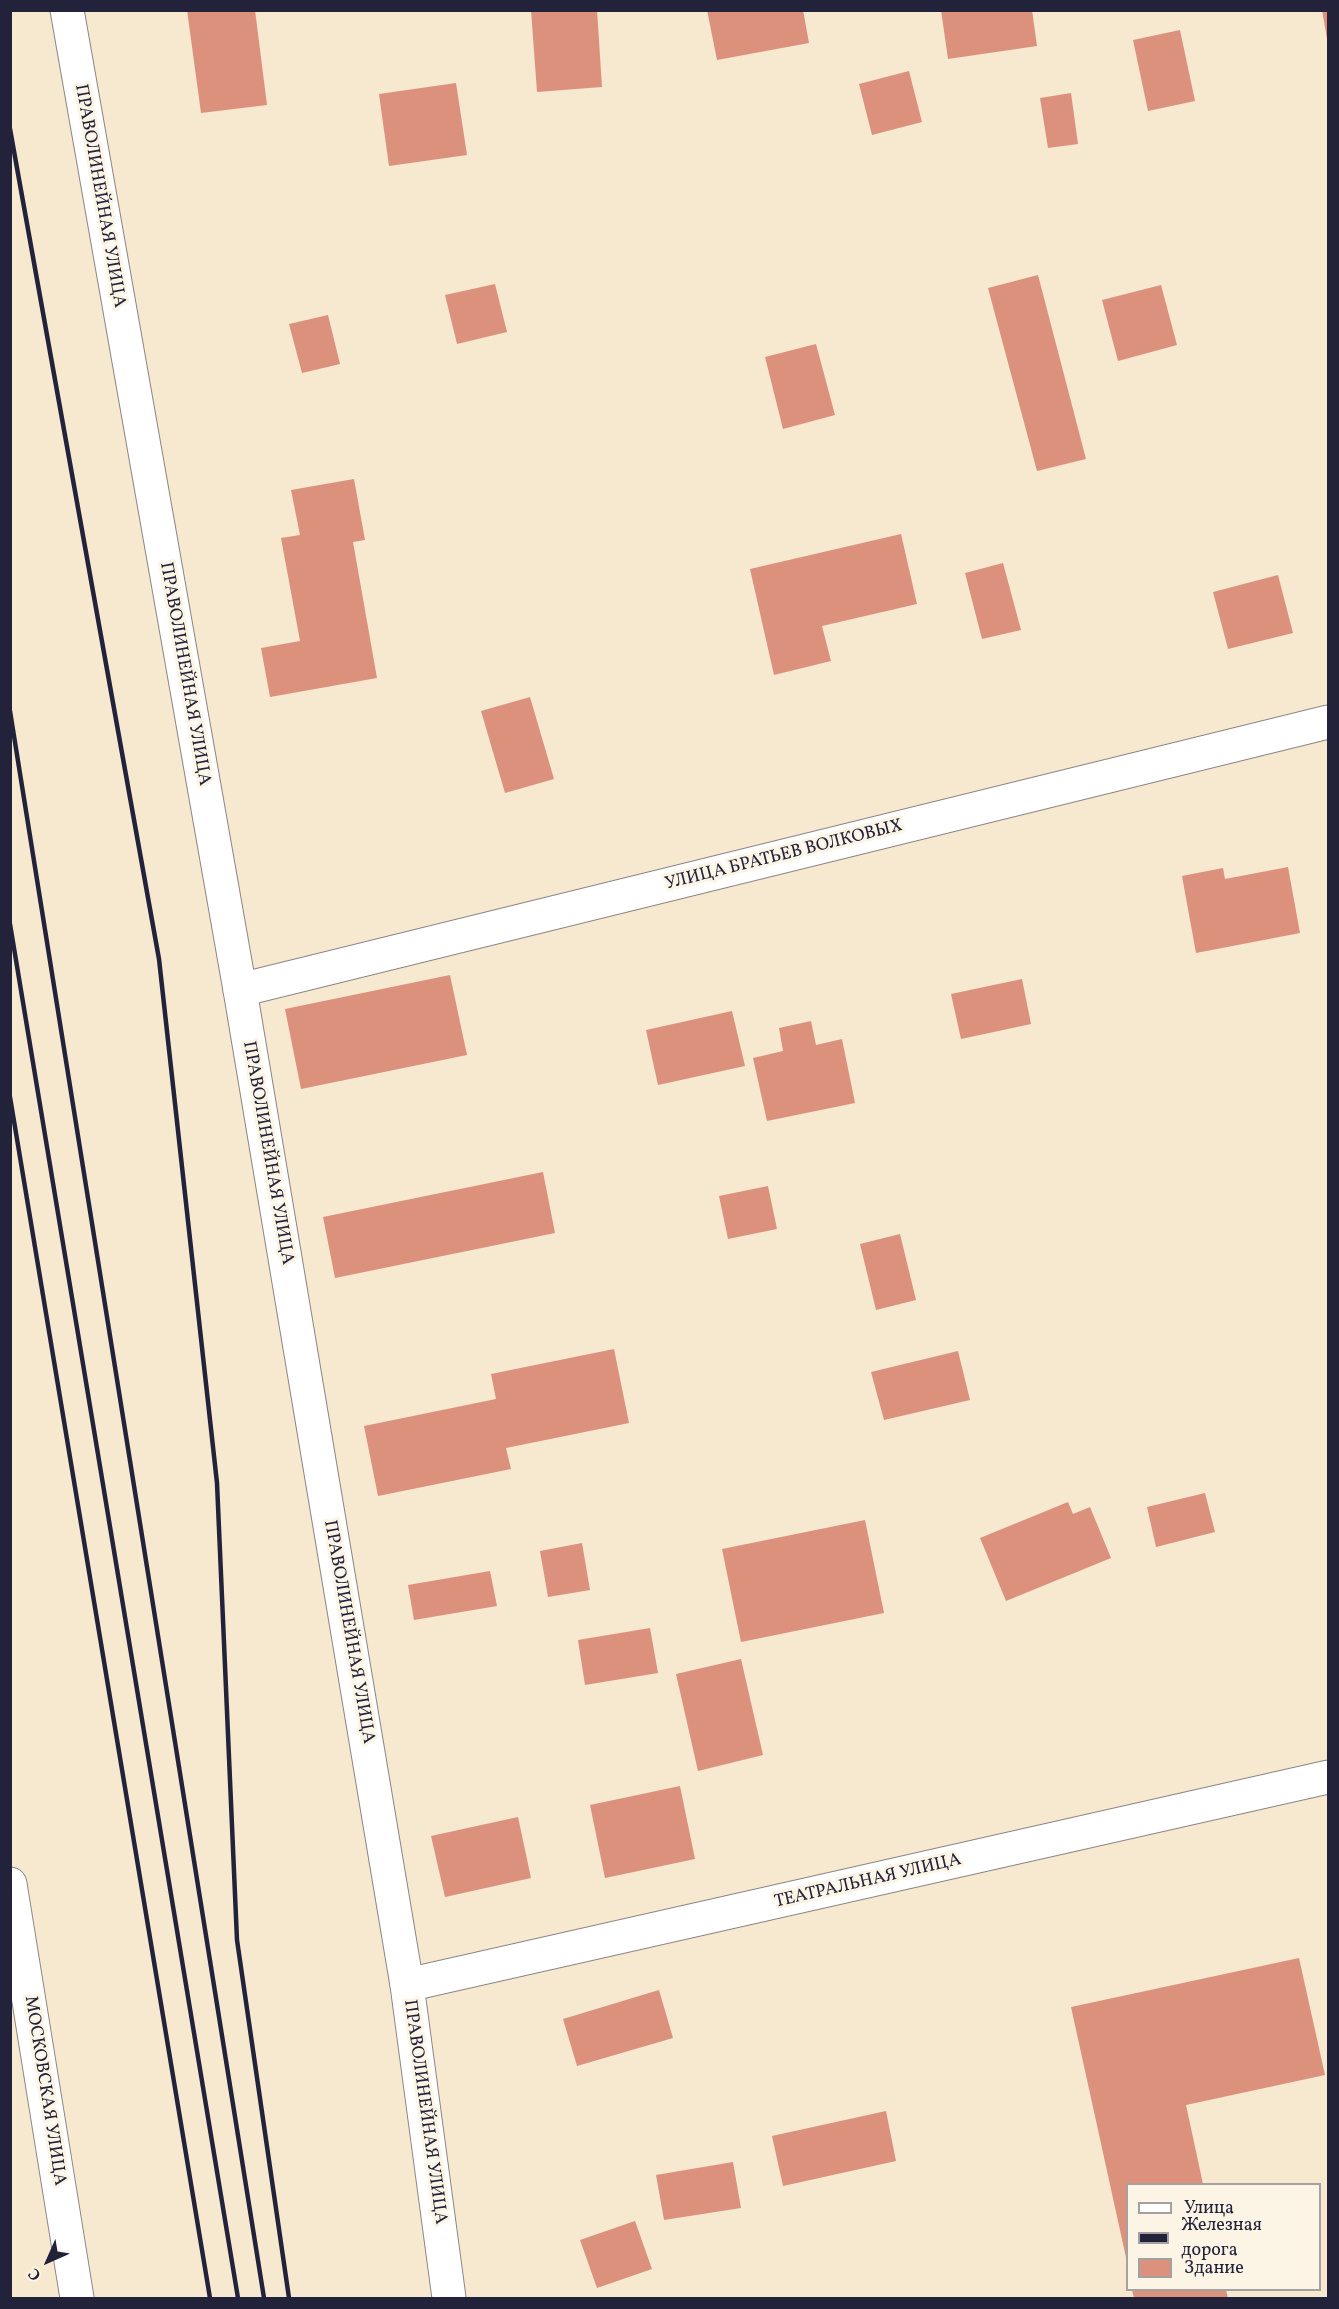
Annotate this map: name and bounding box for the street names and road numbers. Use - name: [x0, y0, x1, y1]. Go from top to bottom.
- street label: ПРАВОЛИНЕЙНАЯ УЛИЦА: [69, 82, 129, 310]
- street label: ПРАВОЛИНЕЙНАЯ УЛИЦА: [154, 560, 214, 788]
- street label: УЛИЦА БРАТЬЕВ ВОЛКОВЫХ: [663, 816, 905, 896]
- street label: ПРАВОЛИНЕЙНАЯ УЛИЦА: [237, 1039, 297, 1267]
- street label: ПРАВОЛИНЕЙНАЯ УЛИЦА: [318, 1518, 378, 1746]
- street label: ТЕАТРАЛЬНАЯ УЛИЦА: [773, 1850, 963, 1914]
- street label: МОСКОВСКАЯ УЛИЦА: [18, 1995, 70, 2187]
- street label: ПРАВОЛИНЕЙНАЯ УЛИЦА: [398, 1998, 450, 2226]

